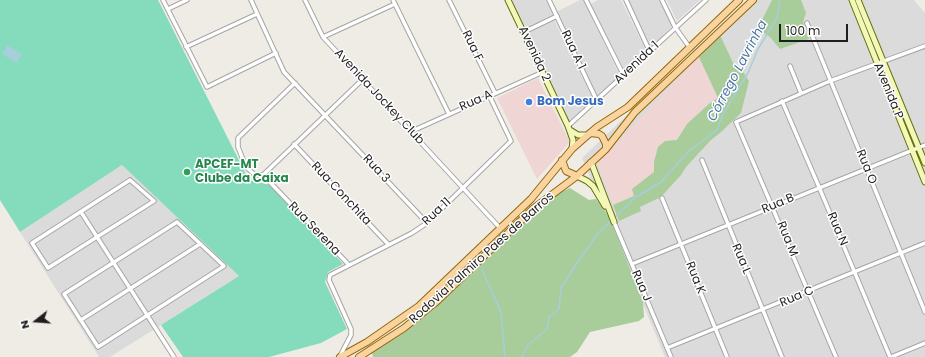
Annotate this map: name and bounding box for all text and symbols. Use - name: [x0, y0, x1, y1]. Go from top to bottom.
- scale bar: [781, 16, 850, 42]
- water label: Córrego Lavrinha: [705, 18, 771, 124]
- text: 100 m: [786, 22, 820, 39]
- street label: Avenida 2: [515, 24, 553, 84]
- street label: Rua F: [458, 28, 486, 64]
- street label: Rua A 1: [558, 28, 588, 72]
- street label: Avenida 1: [612, 39, 662, 87]
- street label: Avenida Jockey Club: [331, 46, 427, 148]
- street label: Avenida P: [870, 61, 906, 121]
- street label: Rua A: [457, 87, 495, 115]
- place label: Bom Jesus: [537, 95, 604, 109]
- marker: Bom Jesus: [524, 97, 534, 107]
- street label: Rua O: [853, 148, 879, 186]
- street label: Rua 3: [359, 152, 393, 186]
- place label: APCEF-MT Clube da Caixa: [195, 158, 289, 186]
- street label: Rua Conchita: [308, 159, 374, 229]
- marker: APCEF-MT Clube da Caixa: [182, 167, 192, 177]
- street label: Rodovia Palmiro Paes de Barros: [407, 189, 557, 327]
- street label: Rua B: [760, 191, 796, 217]
- street label: Rua 11: [420, 195, 454, 229]
- street label: Rua Serena: [285, 199, 343, 259]
- street label: Rua N: [824, 210, 850, 248]
- street label: Rua M: [773, 219, 801, 259]
- street label: Rua L: [728, 242, 754, 276]
- street label: Rua K: [682, 260, 708, 296]
- street label: Rua J: [628, 268, 654, 304]
- street label: Rua C: [778, 283, 816, 311]
- north arrow: [16, 301, 56, 341]
- text: N: [16, 318, 33, 331]

